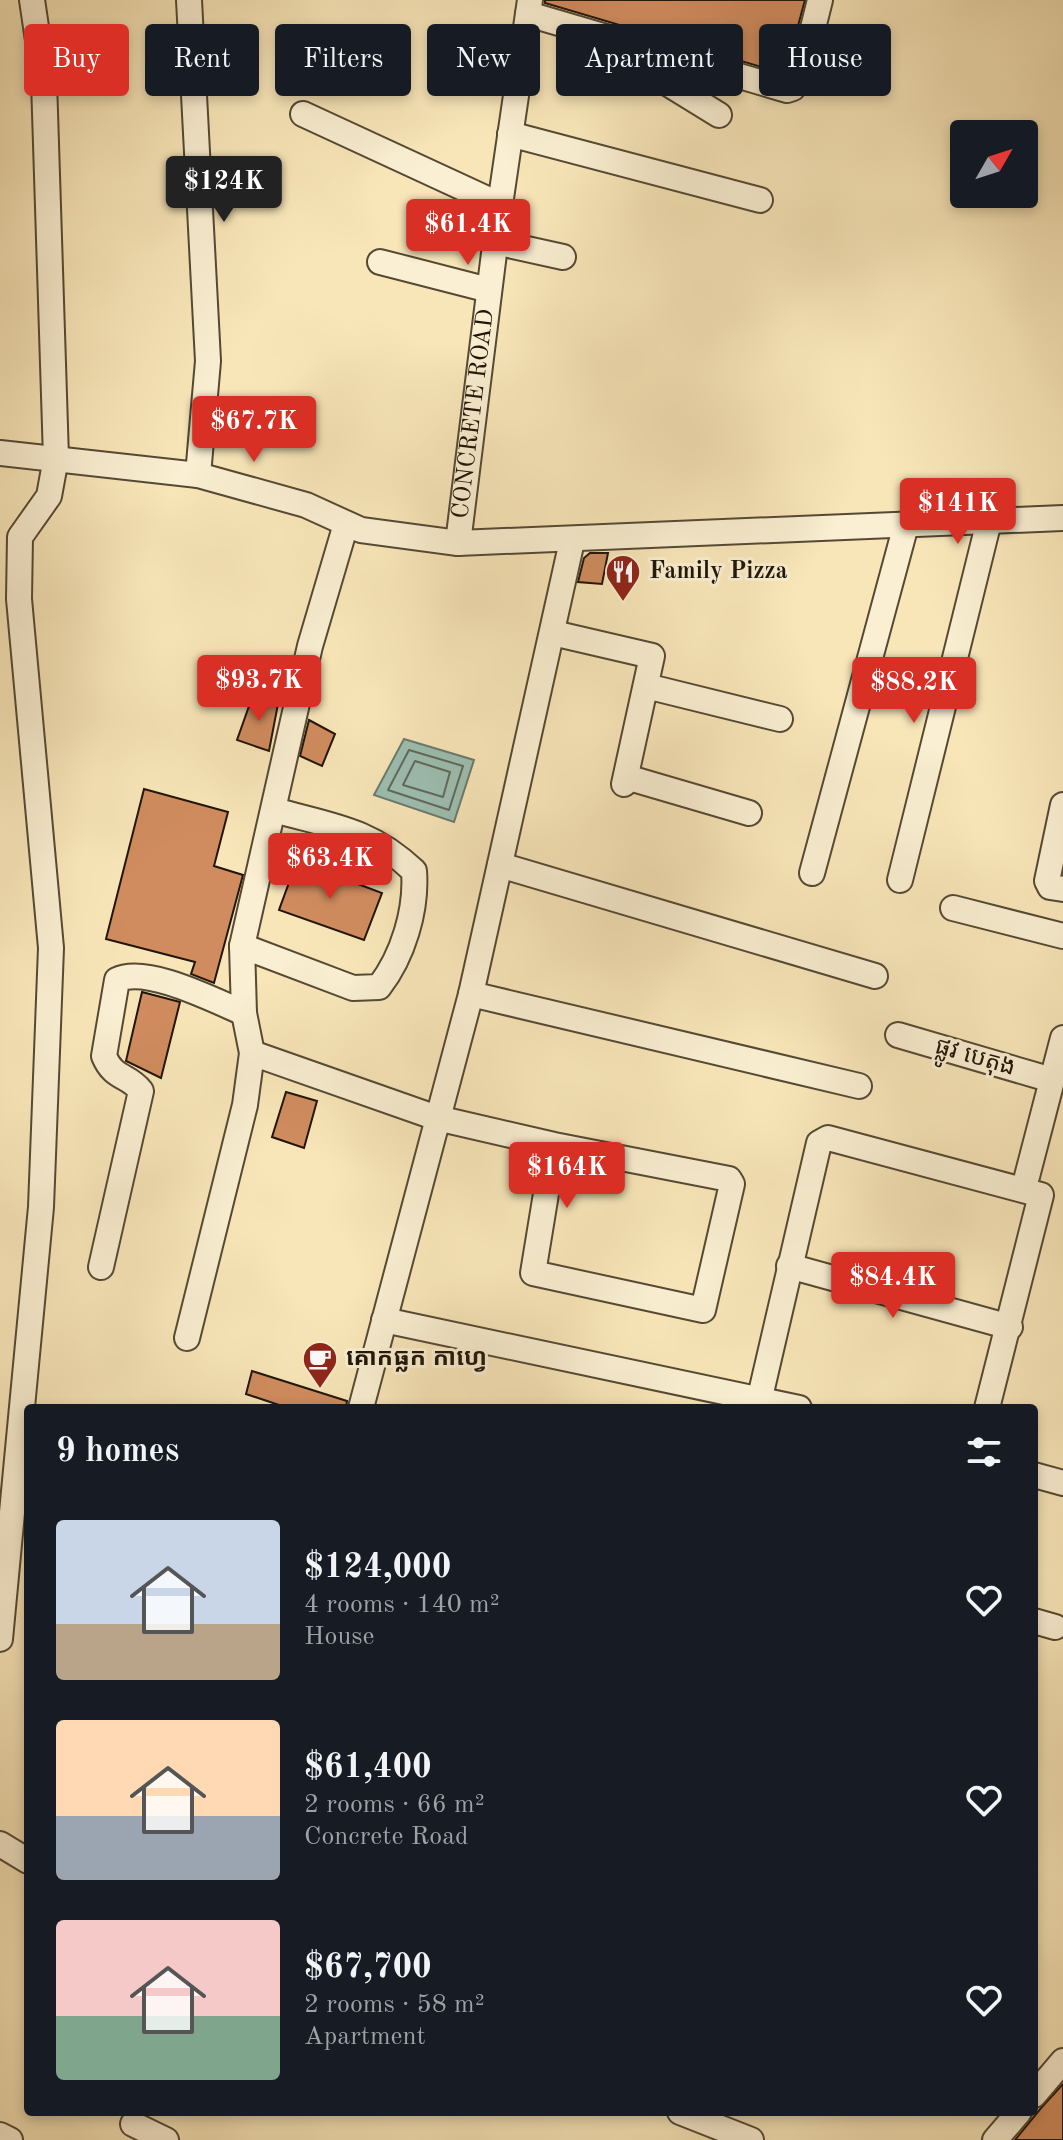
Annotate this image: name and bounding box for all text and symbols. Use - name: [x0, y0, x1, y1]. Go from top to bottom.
- chip: Buy: [24, 24, 129, 96]
- chip: Rent: [145, 24, 259, 96]
- chip: Filters: [275, 24, 411, 96]
- chip: New: [427, 24, 540, 96]
- chip: Apartment: [556, 24, 743, 96]
- chip: House: [759, 24, 891, 96]
- north arrow: [950, 120, 1038, 208]
- map controls: [950, 120, 1038, 208]
- pin: $124K: [168, 156, 280, 224]
- text: $124K: [184, 169, 264, 195]
- pin: $61.4K: [403, 199, 533, 267]
- text: $61.4K: [424, 212, 512, 238]
- street label: CONCRETE ROAD: [449, 308, 499, 520]
- pin: $67.7K: [189, 396, 319, 464]
- text: $67.7K: [210, 409, 298, 435]
- pin: $141K: [902, 478, 1014, 546]
- text: $141K: [918, 491, 998, 517]
- restaurant icon: Family Pizza: [604, 553, 642, 603]
- place label: Family Pizza: [649, 560, 788, 584]
- pin: $93.7K: [194, 655, 324, 723]
- pin: $88.2K: [849, 657, 979, 725]
- text: $93.7K: [215, 668, 303, 694]
- text: $88.2K: [870, 670, 958, 696]
- pin: $63.4K: [265, 833, 395, 901]
- text: $63.4K: [286, 846, 374, 872]
- street label: ផ្លូវ បេតុង: [930, 1035, 1018, 1089]
- pin: $164K: [511, 1142, 623, 1210]
- text: $164K: [527, 1155, 607, 1181]
- pin: $84.4K: [828, 1252, 958, 1320]
- text: $84.4K: [849, 1265, 937, 1291]
- cafe icon: គោកធ្លក កាហ្វេ: [301, 1340, 339, 1390]
- place label: គោកធ្លក កាហ្វេ: [346, 1347, 487, 1372]
- icon: filters: [962, 1430, 1006, 1474]
- text: 9 homes: [56, 1435, 179, 1469]
- text: $124,000: [304, 1551, 452, 1585]
- icon: home: [120, 1552, 216, 1648]
- icon: heart: [962, 1578, 1006, 1622]
- text: 4 rooms · 140 m²: [304, 1592, 500, 1618]
- text: House: [304, 1624, 375, 1650]
- text: $61,400: [304, 1751, 432, 1785]
- icon: home: [120, 1752, 216, 1848]
- icon: heart: [962, 1778, 1006, 1822]
- text: 2 rooms · 66 m²: [304, 1792, 485, 1818]
- text: Concrete Road: [304, 1824, 469, 1850]
- text: $67,700: [304, 1951, 432, 1985]
- icon: home: [120, 1952, 216, 2048]
- icon: heart: [962, 1978, 1006, 2022]
- text: 2 rooms · 58 m²: [304, 1992, 485, 2018]
- text: Apartment: [304, 2024, 426, 2050]

